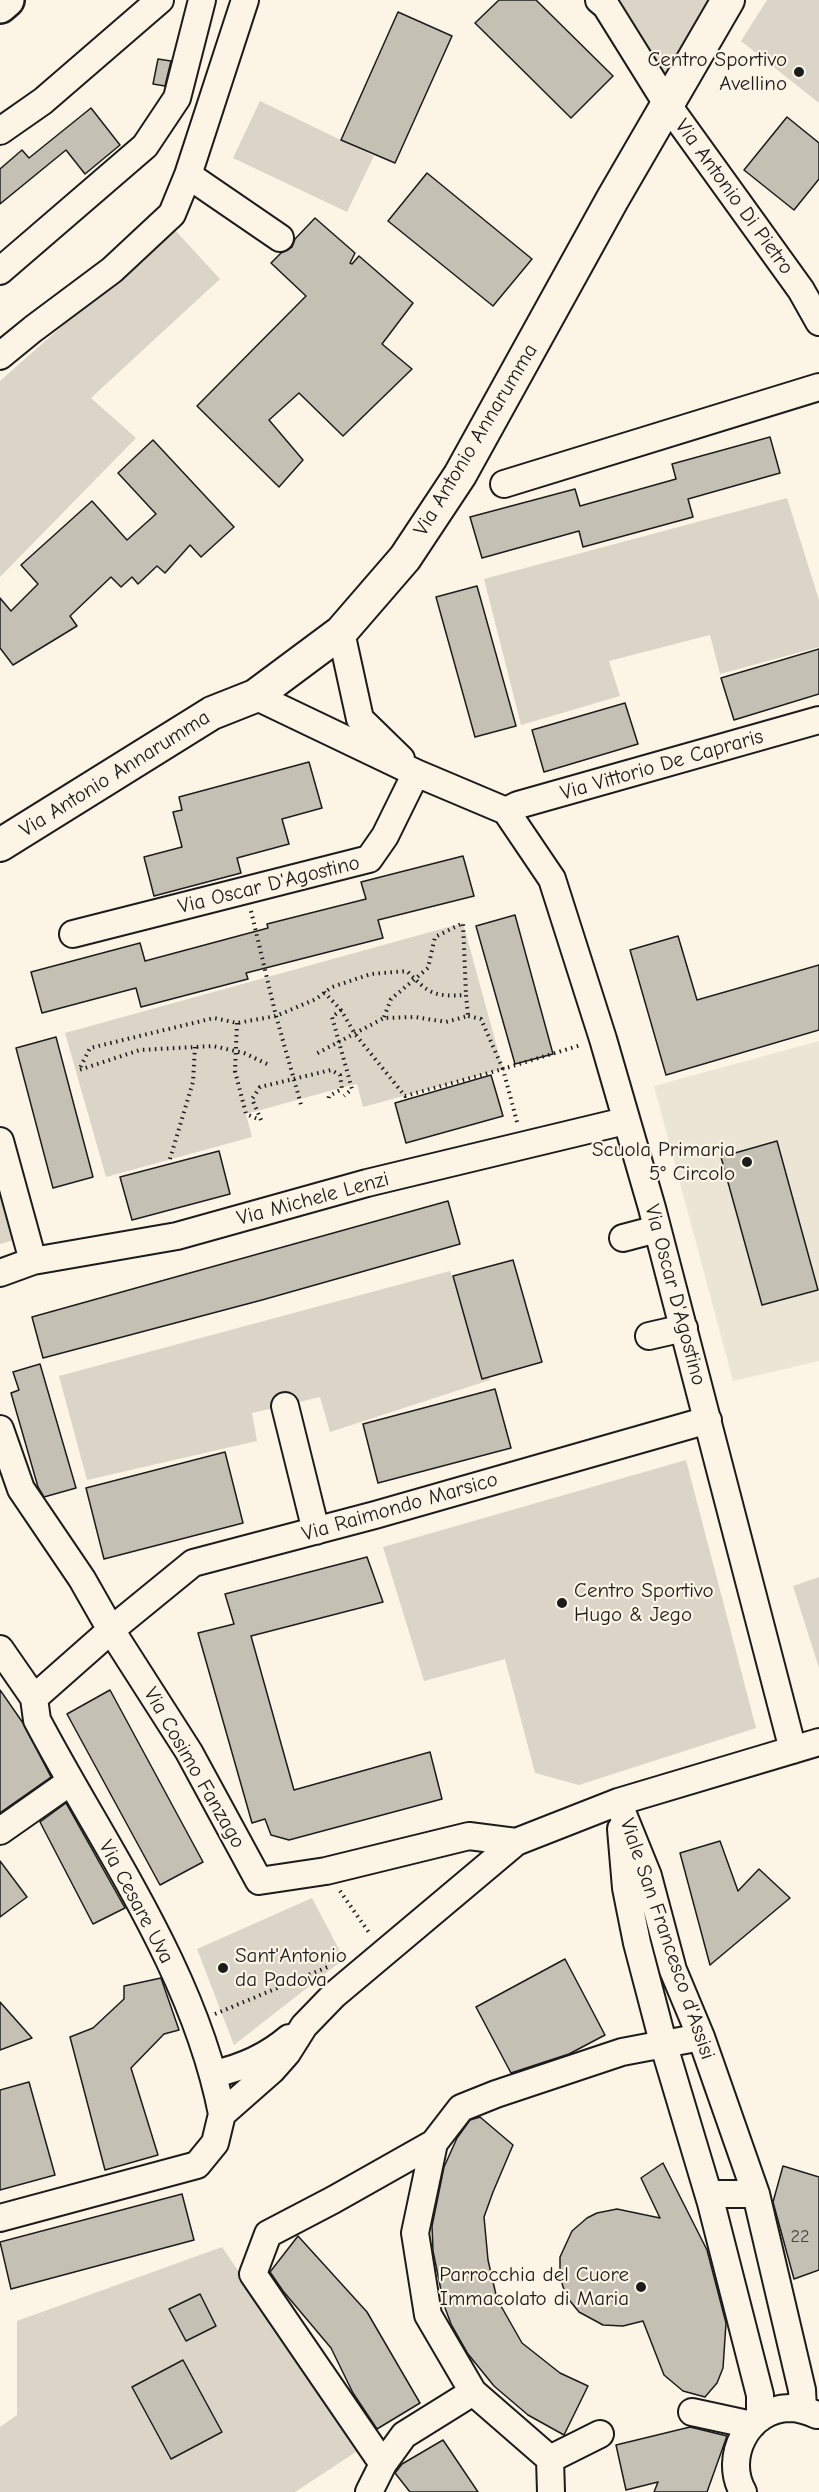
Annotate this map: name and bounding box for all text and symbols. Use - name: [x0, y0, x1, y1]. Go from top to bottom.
- place label: Centro Sportivo Avellino: [647, 47, 787, 97]
- marker: Centro Sportivo Avellino: [792, 65, 806, 79]
- street label: Via Antonio Di Pietro: [669, 114, 799, 280]
- street label: Via Antonio Annarumma: [409, 339, 543, 541]
- street label: Via Antonio Annarumma: [15, 705, 215, 843]
- street label: Via Vittorio De Capraris: [558, 724, 766, 806]
- street label: Via Oscar D'Agostino: [176, 850, 362, 920]
- place label: Scuola Primaria 5° Circolo: [592, 1137, 735, 1187]
- marker: Scuola Primaria 5° Circolo: [740, 1155, 754, 1169]
- street label: Via Michele Lenzi: [234, 1167, 392, 1231]
- street label: Via Oscar D'Agostino: [639, 1202, 711, 1388]
- street label: Via Raimondo Marsico: [299, 1467, 501, 1547]
- place label: Centro Sportivo Hugo & Jego: [574, 1578, 714, 1628]
- marker: Centro Sportivo Hugo & Jego: [555, 1596, 569, 1610]
- street label: Via Cosimo Fanzago: [138, 1683, 250, 1853]
- street label: Viale San Francesco d'Assisi: [614, 1815, 720, 2063]
- street label: Via Cesare Uva: [93, 1836, 179, 1968]
- place label: Sant'Antonio da Padova: [235, 1943, 347, 1993]
- marker: Sant'Antonio da Padova: [216, 1961, 230, 1975]
- house number: 22: [791, 2226, 809, 2248]
- place label: Parrocchia del Cuore Immacolato di Maria: [439, 2262, 629, 2312]
- marker: Parrocchia del Cuore Immacolato di Maria: [634, 2280, 648, 2294]

